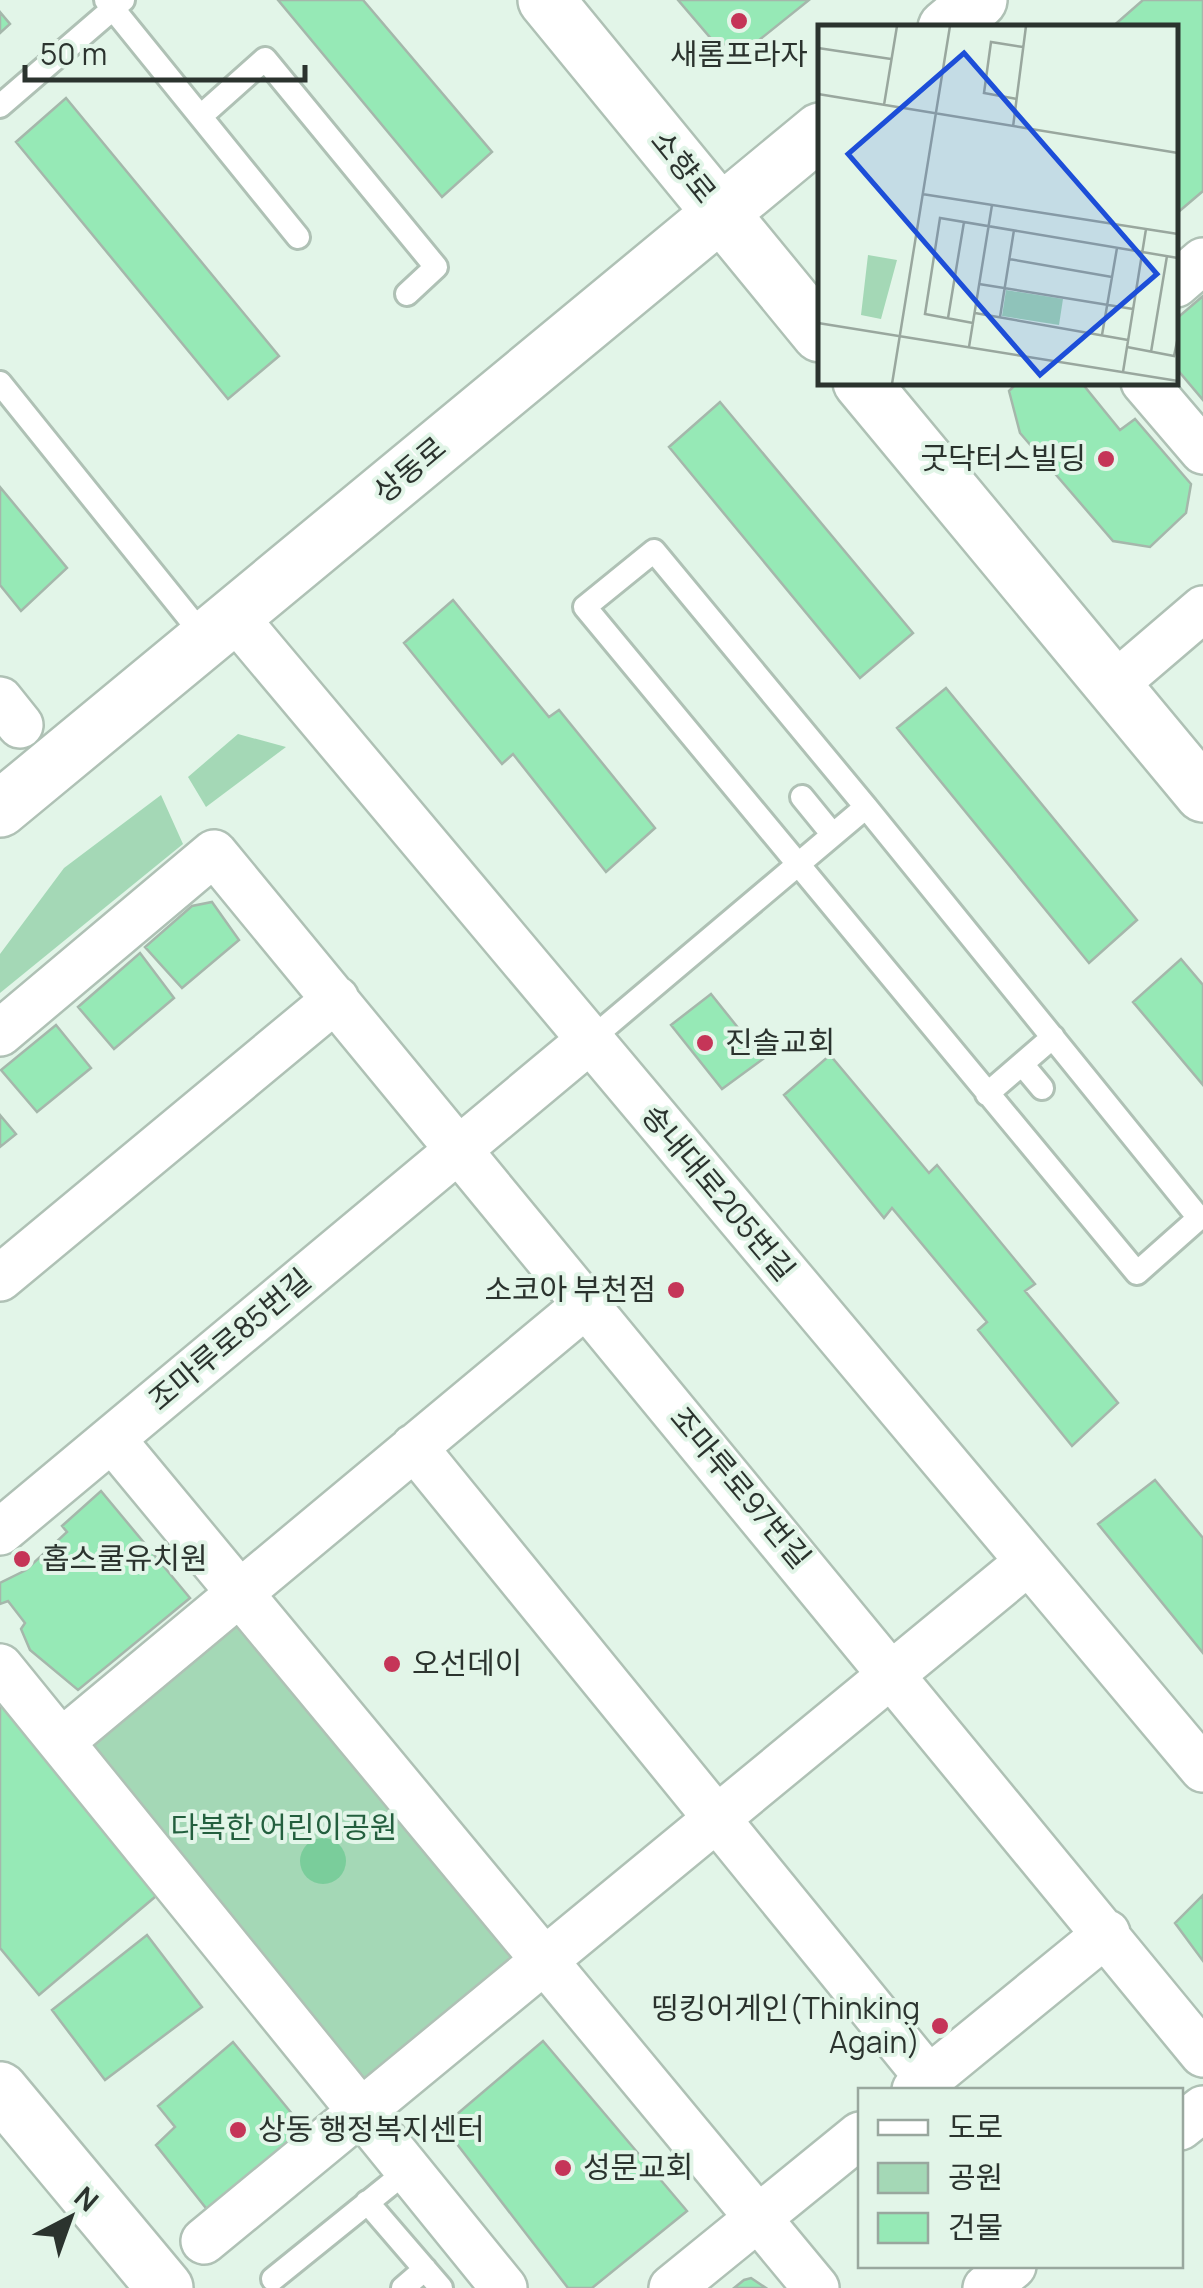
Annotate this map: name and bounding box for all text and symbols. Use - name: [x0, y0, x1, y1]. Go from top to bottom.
- marker: 새롬프라자: [728, 10, 750, 32]
- scale bar: [25, 20, 305, 82]
- inset map: [818, 25, 1178, 385]
- text: 50 m: [40, 33, 107, 74]
- place label: 새롬프라자: [670, 33, 808, 74]
- street label: 소향로: [642, 121, 726, 211]
- street label: 상동로: [364, 427, 454, 511]
- place label: 굿닥터스빌딩: [920, 437, 1086, 478]
- marker: 굿닥터스빌딩: [1095, 448, 1117, 470]
- place label: 진솔교회: [725, 1021, 835, 1062]
- marker: 진솔교회: [694, 1032, 716, 1054]
- street label: 송내대로205번길: [633, 1095, 805, 1289]
- street label: 조마루로85번길: [139, 1259, 319, 1419]
- place label: 소코아 부천점: [484, 1268, 656, 1309]
- marker: 소코아 부천점: [665, 1279, 687, 1301]
- street label: 조마루로97번길: [662, 1398, 821, 1576]
- place label: 홉스쿨유치원: [42, 1537, 208, 1578]
- marker: 홉스쿨유치원: [11, 1548, 33, 1570]
- place label: 오선데이: [412, 1642, 522, 1683]
- marker: 오선데이: [381, 1653, 403, 1675]
- park label: 다복한 어린이공원: [171, 1806, 397, 1847]
- place label: 띵킹어게인(Thinking Again): [651, 1987, 920, 2062]
- marker: 띵킹어게인(Thinking Again): [929, 2015, 951, 2037]
- legend: [858, 2088, 1183, 2268]
- text: 도로: [948, 2106, 1003, 2147]
- place label: 상동 행정복지센터: [258, 2108, 485, 2149]
- marker: 상동 행정복지센터: [227, 2119, 249, 2141]
- place label: 성문교회: [583, 2146, 693, 2187]
- text: 공원: [948, 2156, 1003, 2197]
- marker: 성문교회: [552, 2157, 574, 2179]
- north arrow: [20, 2168, 120, 2268]
- text: N: [67, 2177, 107, 2219]
- text: 건물: [948, 2206, 1003, 2247]

